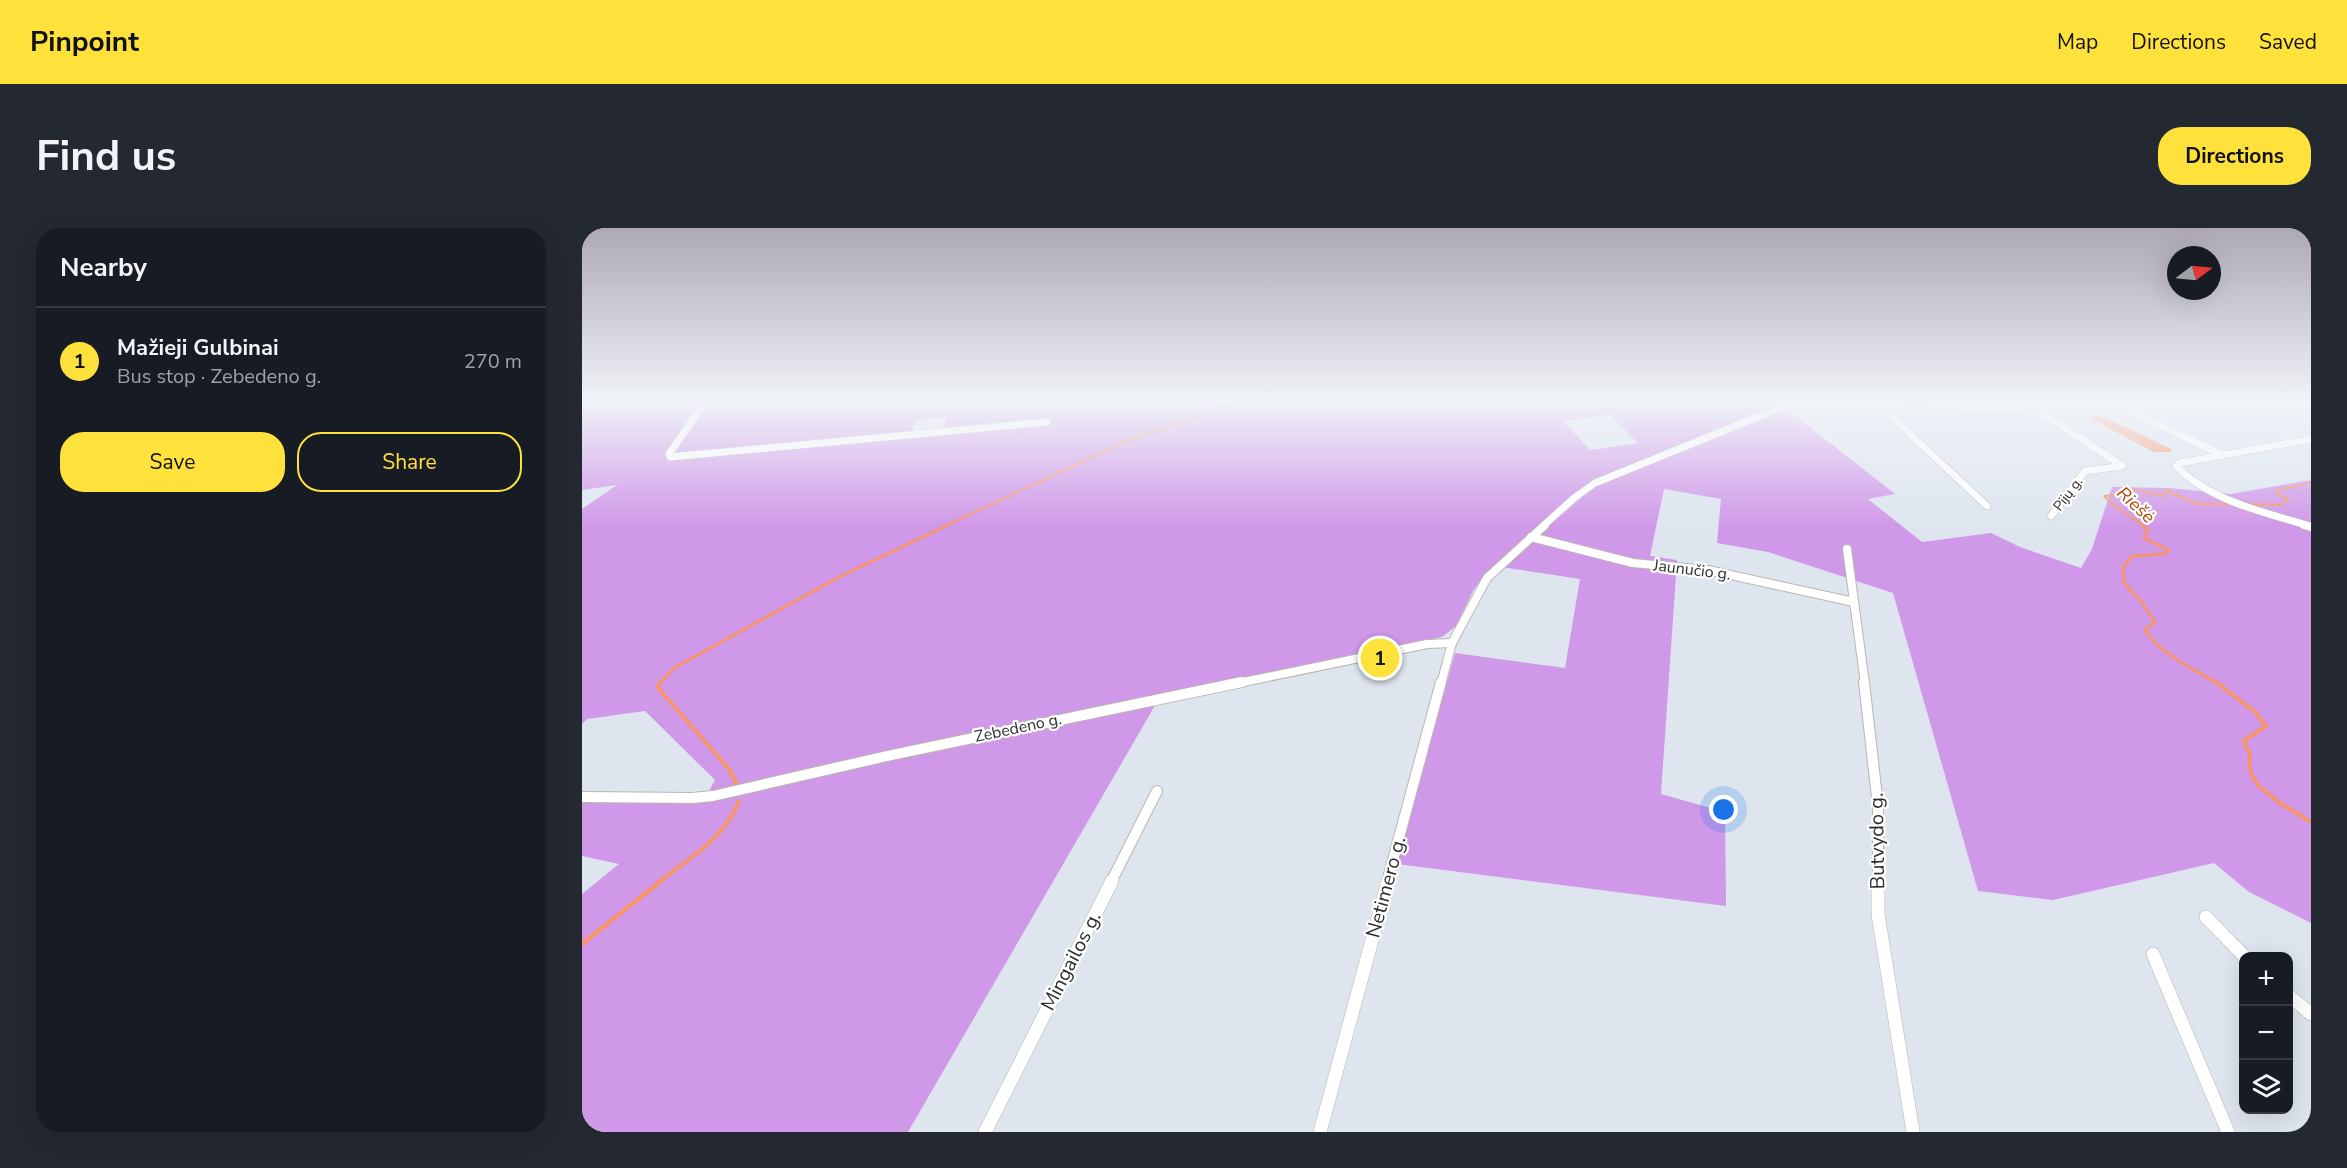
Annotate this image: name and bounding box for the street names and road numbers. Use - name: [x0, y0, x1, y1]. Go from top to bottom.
- street label: Pijų g.: [2049, 473, 2087, 515]
- street label: Jaunučio g.: [1651, 554, 1732, 586]
- street label: Zebedeno g.: [972, 708, 1064, 748]
- street label: Butvydo g.: [1863, 792, 1891, 890]
- street label: Netimero g.: [1359, 833, 1413, 941]
- street label: Mingailos g.: [1034, 907, 1108, 1015]

